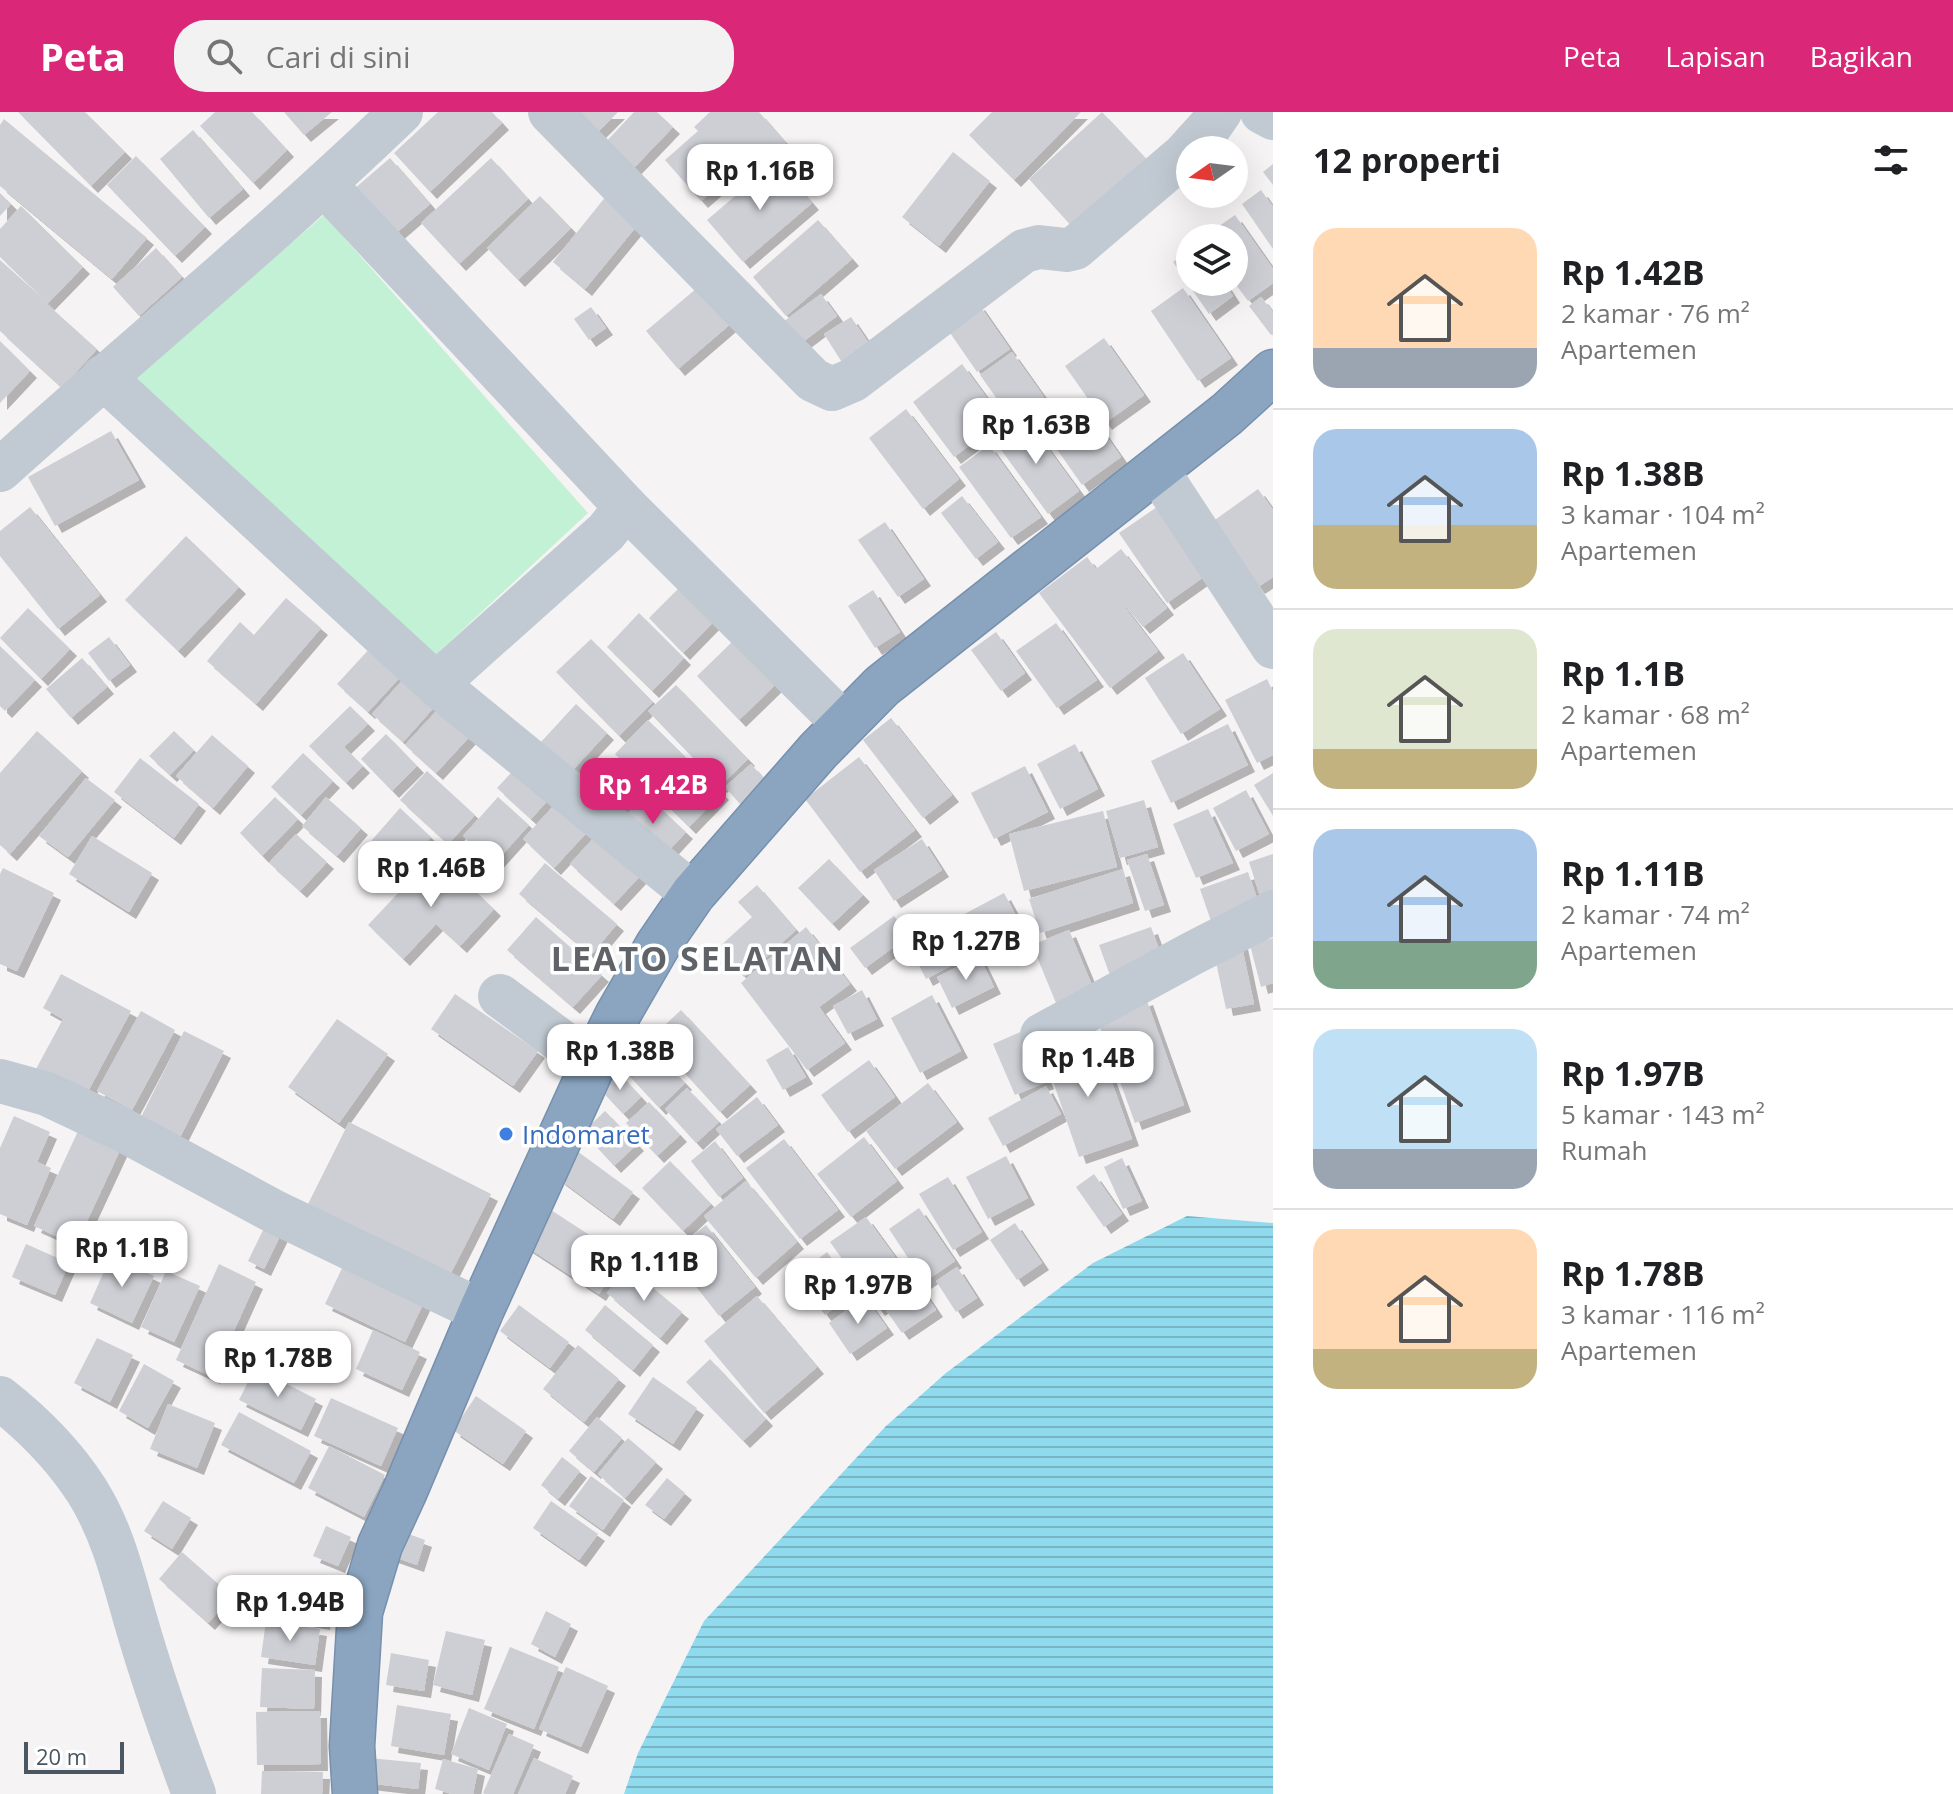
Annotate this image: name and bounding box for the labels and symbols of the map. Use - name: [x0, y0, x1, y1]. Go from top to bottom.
- north arrow: [1176, 136, 1248, 208]
- pin: Rp 1.16B: [677, 144, 843, 212]
- pin: Rp 1.63B: [953, 398, 1119, 466]
- pin: Rp 1.42B: [570, 758, 736, 826]
- pin: Rp 1.46B: [348, 841, 514, 909]
- pin: Rp 1.27B: [883, 914, 1049, 982]
- district label: LEATO SELATAN: [551, 935, 845, 981]
- pin: Rp 1.38B: [537, 1024, 703, 1092]
- pin: Rp 1.4B: [1014, 1031, 1162, 1099]
- place label: Indomaret: [522, 1116, 650, 1152]
- marker: Indomaret: [497, 1125, 515, 1143]
- pin: Rp 1.1B: [48, 1221, 196, 1289]
- pin: Rp 1.11B: [561, 1235, 727, 1303]
- pin: Rp 1.97B: [775, 1258, 941, 1326]
- pin: Rp 1.78B: [195, 1331, 361, 1399]
- pin: Rp 1.94B: [207, 1575, 373, 1643]
- scale bar: [24, 1738, 124, 1774]

